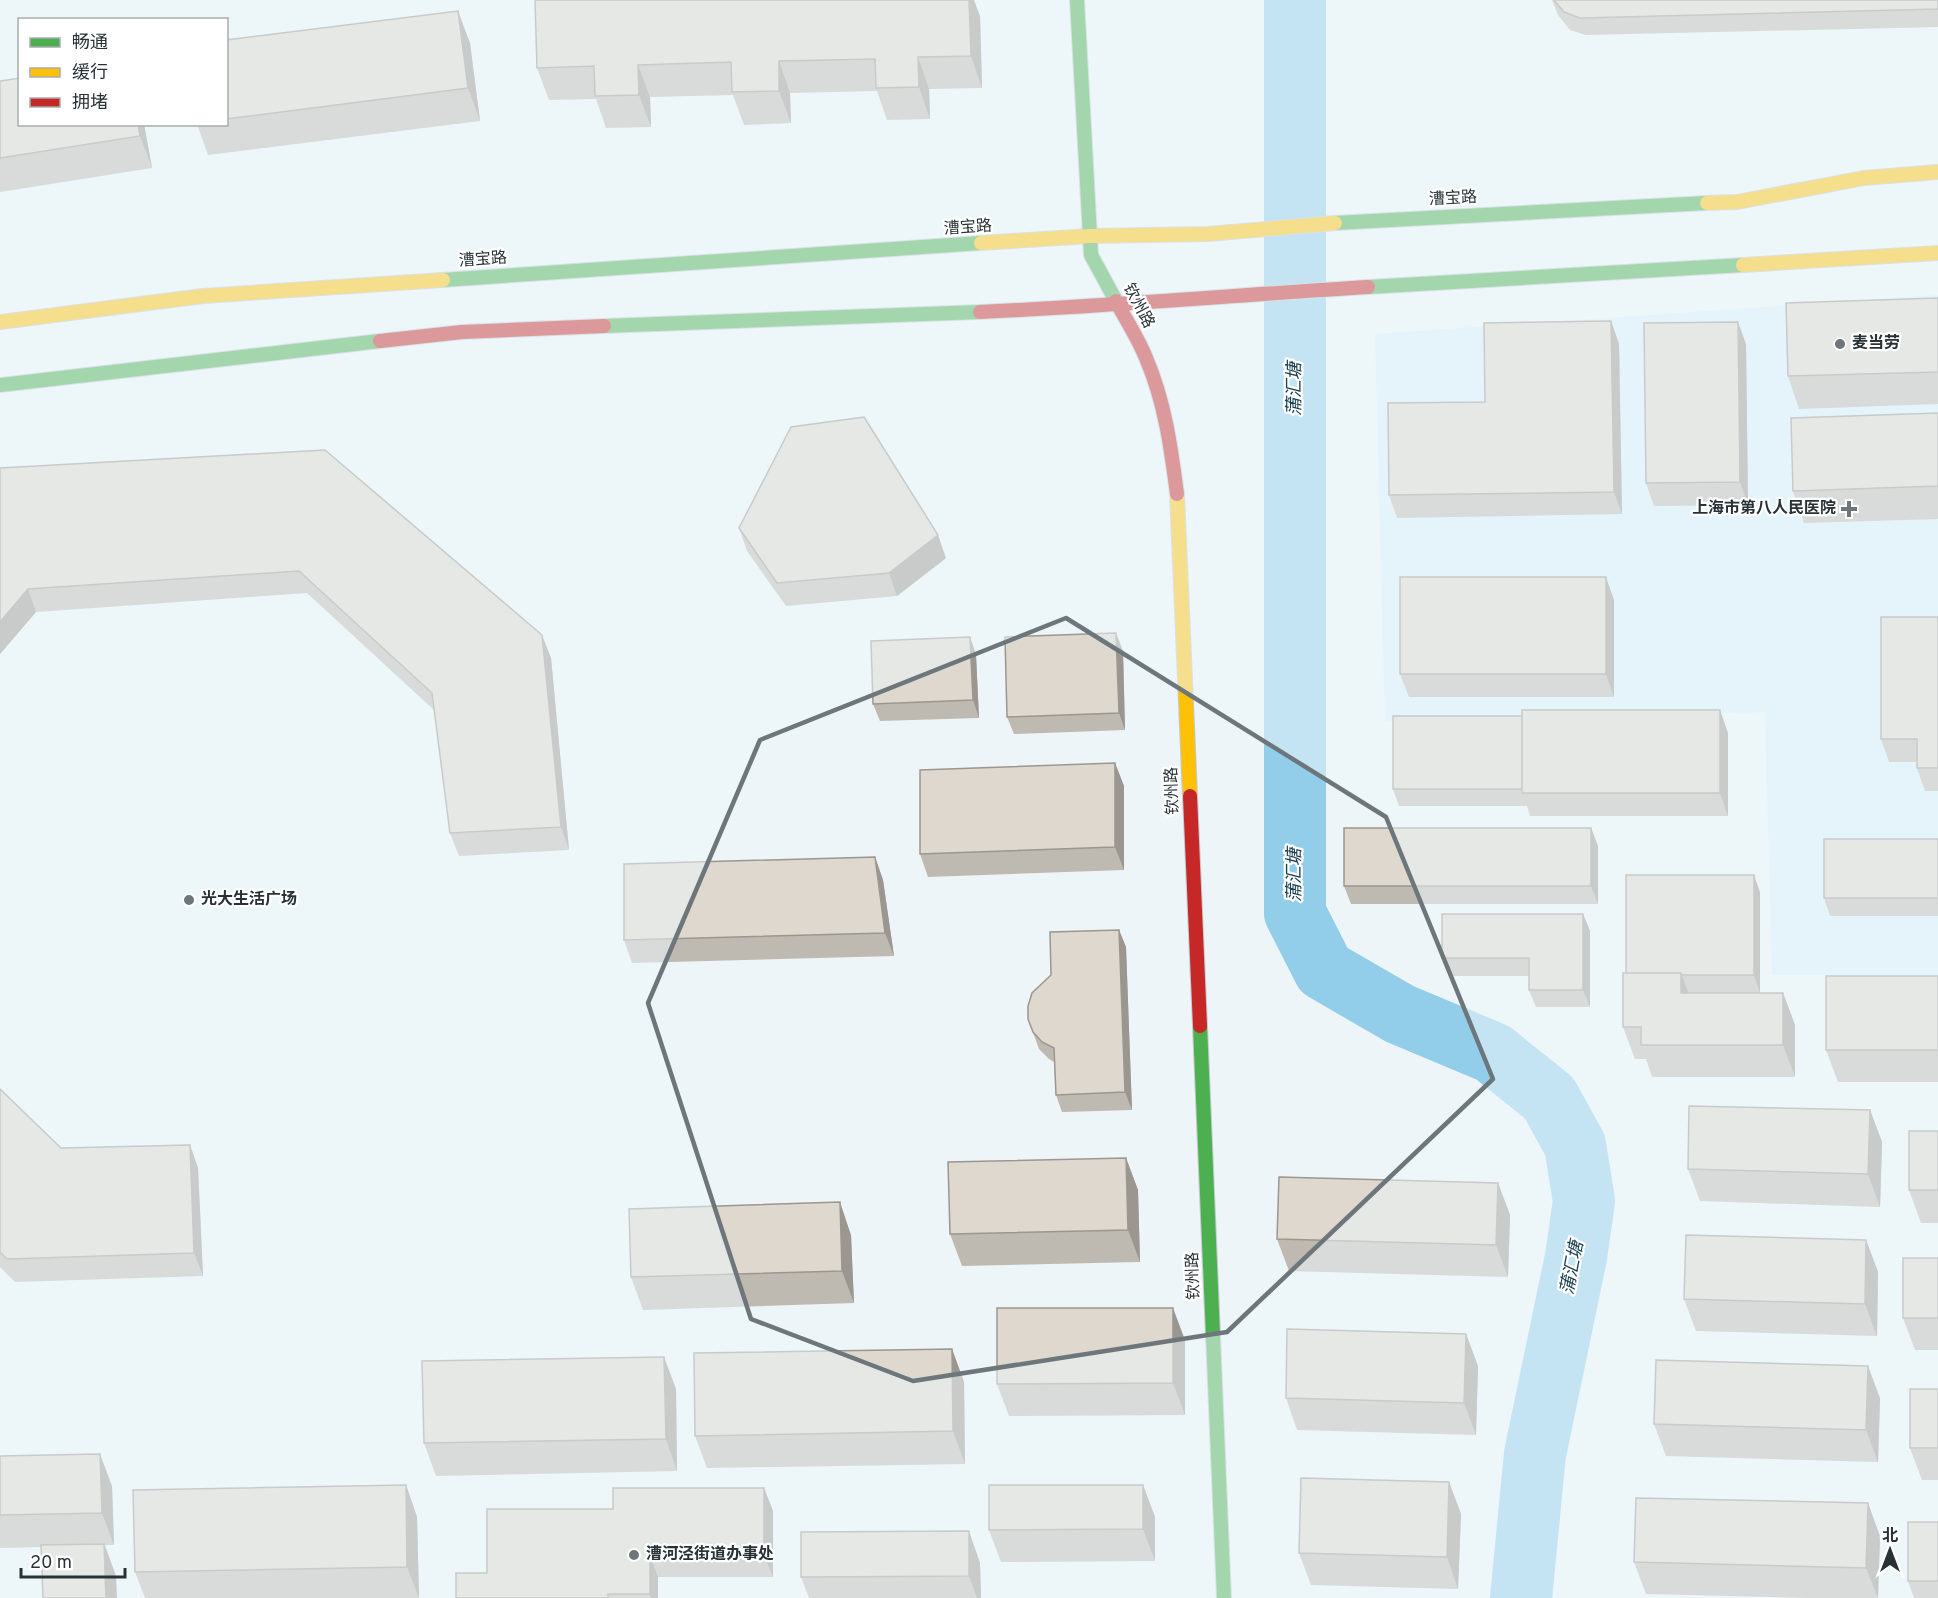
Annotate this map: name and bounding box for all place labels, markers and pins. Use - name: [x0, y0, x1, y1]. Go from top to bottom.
- place label: 麦当劳: [1852, 334, 1900, 354]
- marker: 麦当劳: [1833, 337, 1847, 351]
- place label: 上海市第八人民医院: [1692, 499, 1836, 519]
- marker: 上海市第八人民医院: [1840, 500, 1858, 518]
- place label: 光大生活广场: [201, 890, 297, 910]
- marker: 光大生活广场: [182, 893, 196, 907]
- place label: 漕河泾街道办事处: [646, 1545, 774, 1565]
- marker: 漕河泾街道办事处: [627, 1548, 641, 1562]

